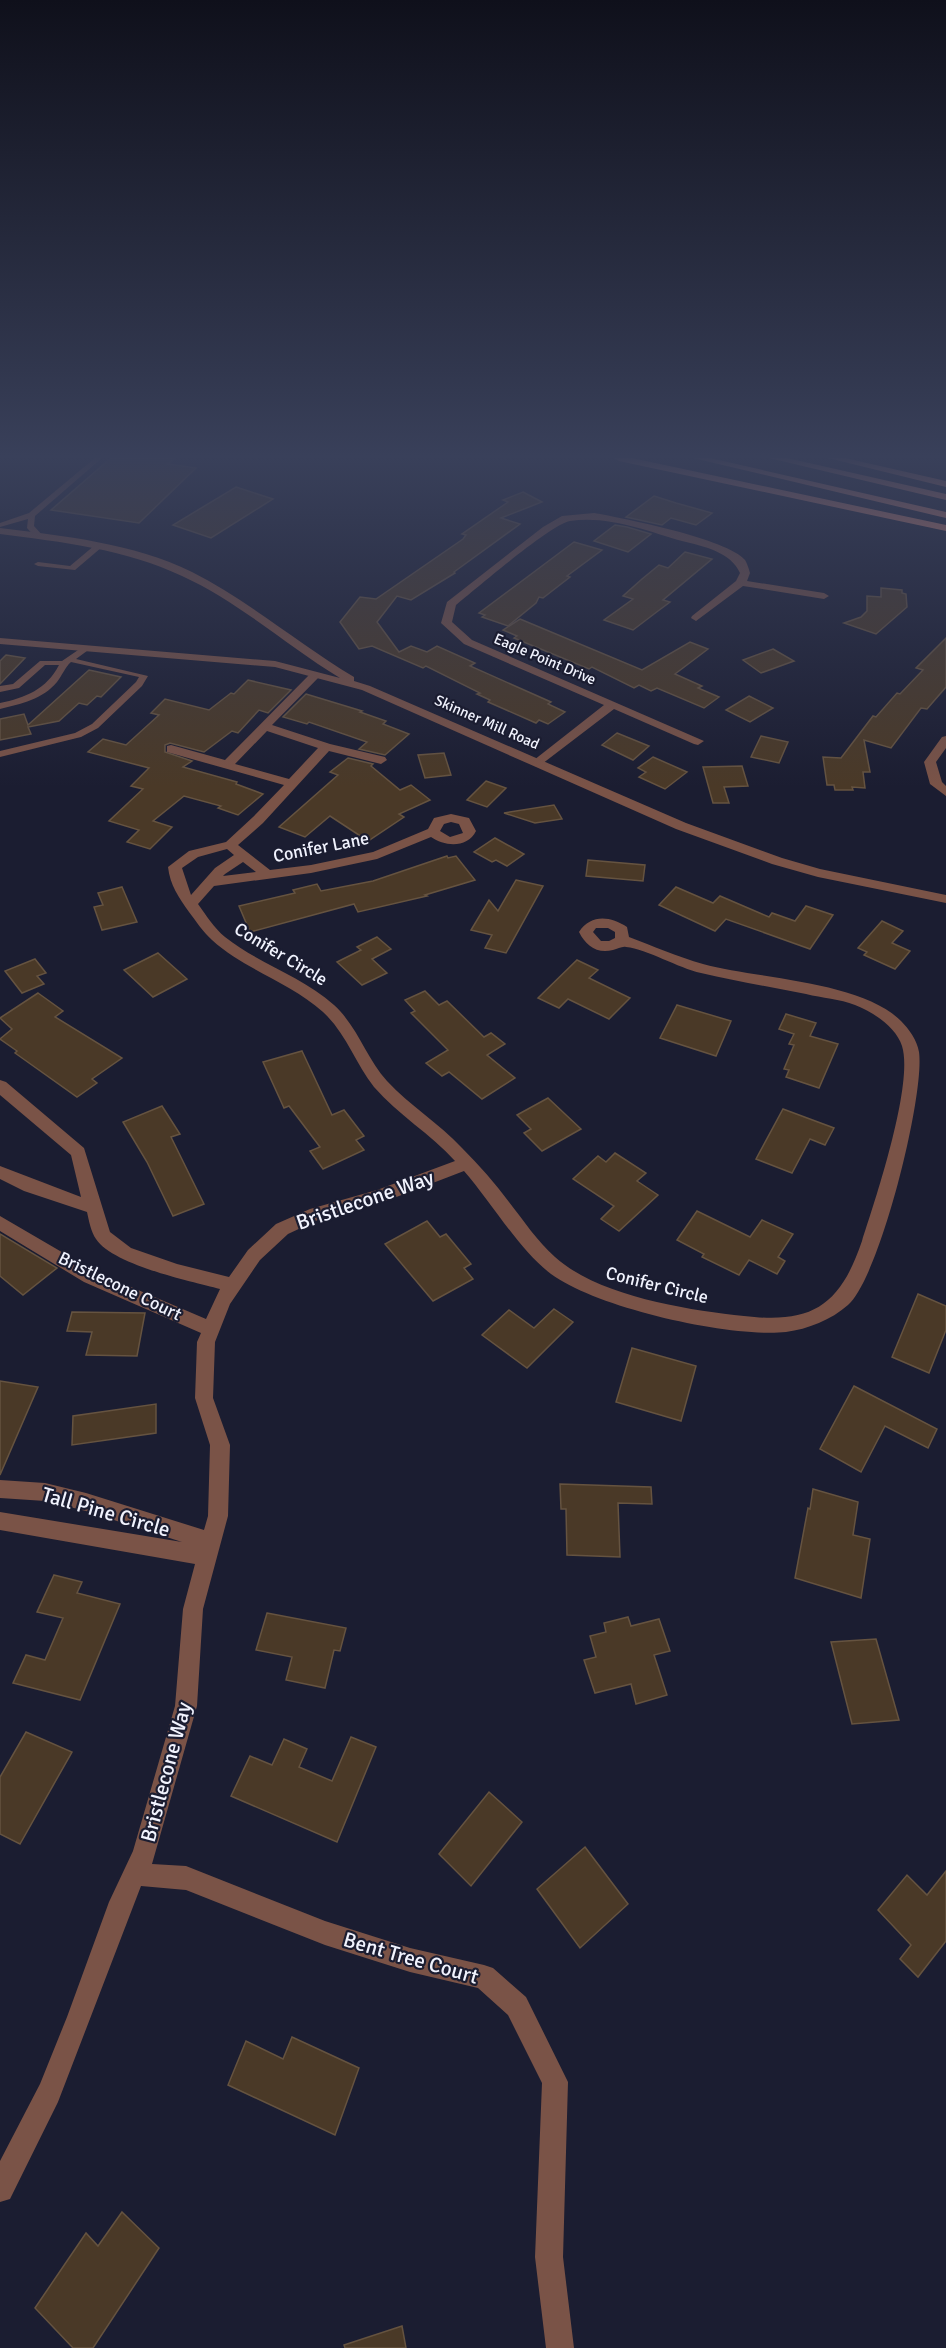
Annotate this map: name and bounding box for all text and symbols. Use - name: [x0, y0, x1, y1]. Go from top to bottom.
- street label: Eagle Point Drive: [491, 629, 599, 689]
- street label: Skinner Mill Road: [432, 691, 542, 753]
- street label: Conifer Lane: [271, 827, 371, 867]
- street label: Conifer Circle: [230, 918, 332, 990]
- street label: Bristlecone Way: [293, 1164, 437, 1236]
- street label: Bristlecone Court: [55, 1247, 185, 1325]
- street label: Conifer Circle: [604, 1262, 710, 1308]
- street label: Tall Pine Circle: [39, 1481, 173, 1543]
- street label: Bristlecone Way: [135, 1699, 197, 1845]
- street label: Bent Tree Court: [340, 1926, 482, 1990]

